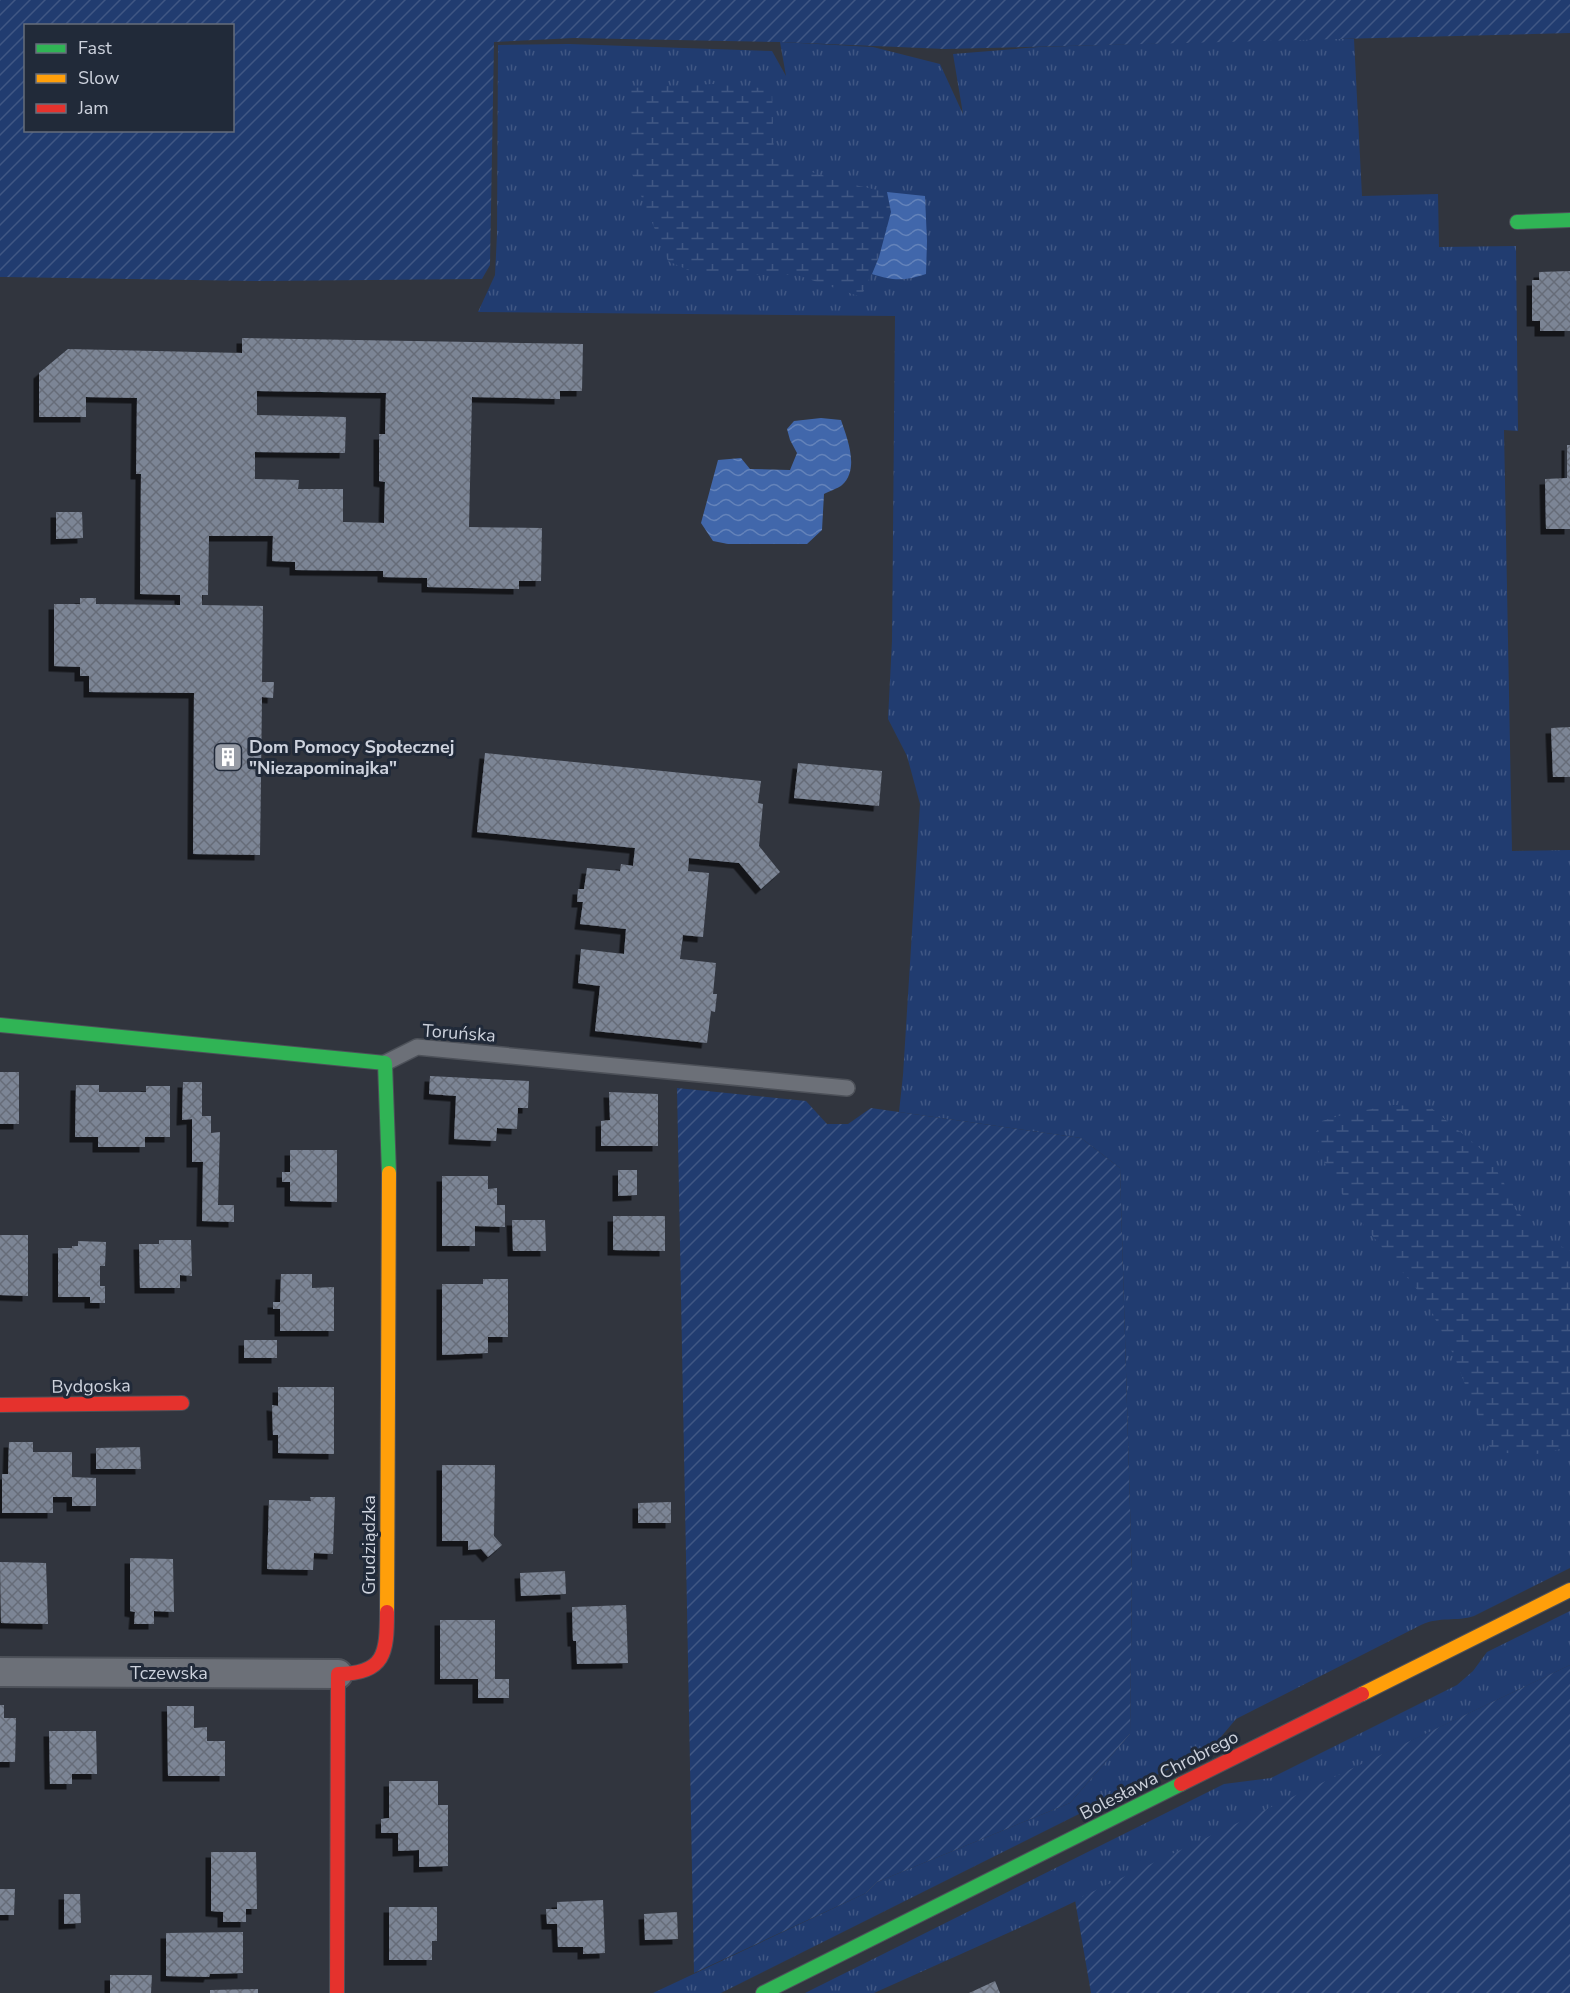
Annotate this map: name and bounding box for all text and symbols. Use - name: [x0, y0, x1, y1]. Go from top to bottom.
- legend: [24, 24, 234, 132]
- text: Fast: [78, 36, 113, 60]
- text: Slow: [78, 66, 119, 90]
- text: Jam: [77, 96, 109, 120]
- place label: Dom Pomocy Społecznej "Niezapominajka": [249, 735, 454, 780]
- building icon: Dom Pomocy Społecznej "Niezapominajka": [212, 741, 244, 773]
- street label: Toruńska: [422, 1018, 496, 1048]
- street label: Bydgoska: [51, 1373, 131, 1399]
- street label: Grudziądzka: [357, 1495, 381, 1595]
- street label: Tczewska: [130, 1661, 208, 1685]
- street label: Bolesława Chrobrego: [1076, 1725, 1242, 1825]

